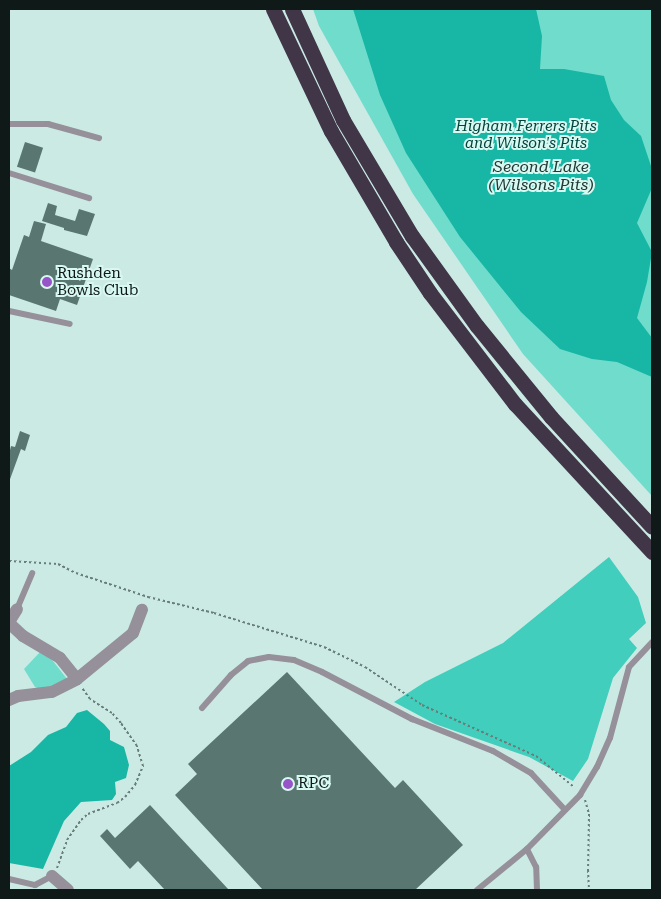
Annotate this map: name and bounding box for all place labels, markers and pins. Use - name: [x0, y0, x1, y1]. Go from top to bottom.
- place label: Rushden Bowls Club: [57, 264, 138, 299]
- marker: Rushden Bowls Club: [41, 276, 53, 288]
- place label: RPC: [298, 775, 329, 793]
- marker: RPC: [282, 778, 294, 790]

